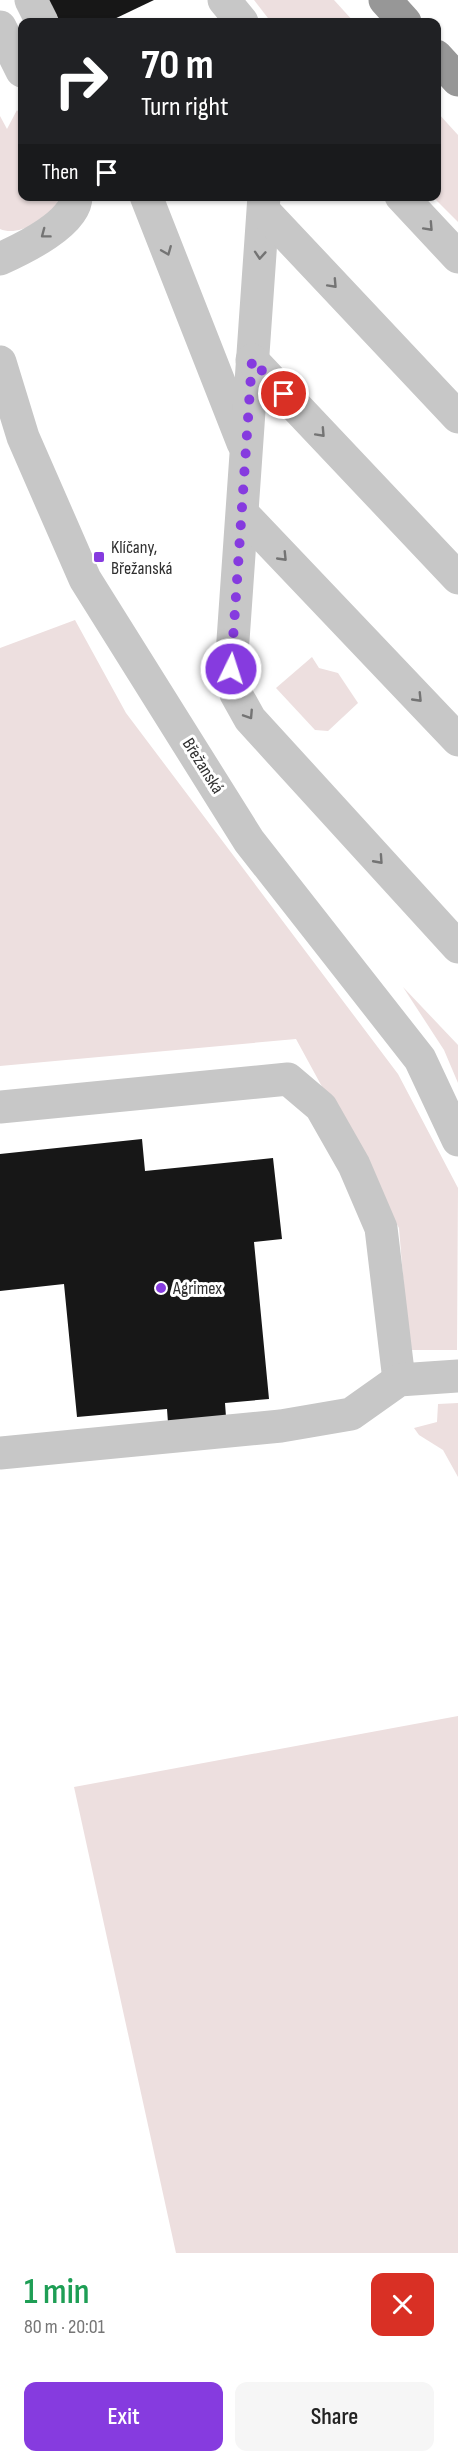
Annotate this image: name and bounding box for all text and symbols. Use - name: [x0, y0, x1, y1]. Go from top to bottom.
- text: 70 m: [141, 40, 214, 91]
- icon: right: [42, 42, 120, 120]
- text: Turn right: [141, 91, 228, 123]
- icon: arrive: [90, 156, 123, 189]
- text: Then: [42, 159, 78, 186]
- one-way arrow: [422, 220, 433, 231]
- one-way arrow: [41, 227, 52, 238]
- one-way arrow: [160, 245, 172, 256]
- one-way arrow: [254, 250, 267, 259]
- one-way arrow: [325, 277, 336, 288]
- pin: [258, 368, 309, 419]
- icon: arrive: [267, 377, 300, 410]
- one-way arrow: [314, 427, 325, 437]
- place label: Klíčany, Břežanská: [111, 537, 173, 579]
- marker: Klíčany, Břežanská: [92, 550, 106, 564]
- one-way arrow: [276, 550, 287, 560]
- position arrow: [199, 637, 263, 701]
- one-way arrow: [410, 690, 421, 701]
- one-way arrow: [241, 709, 252, 720]
- street label: Břežanská: [178, 734, 228, 798]
- one-way arrow: [372, 854, 383, 864]
- place label: Agrimex: [172, 1278, 222, 1299]
- marker: Agrimex: [154, 1281, 168, 1295]
- text: 1 min: [24, 2271, 89, 2314]
- button: close: [371, 2273, 434, 2336]
- text: 80 m · 20:01: [24, 2315, 105, 2339]
- button: Exit: [24, 2382, 223, 2451]
- button: Share: [235, 2382, 434, 2451]

